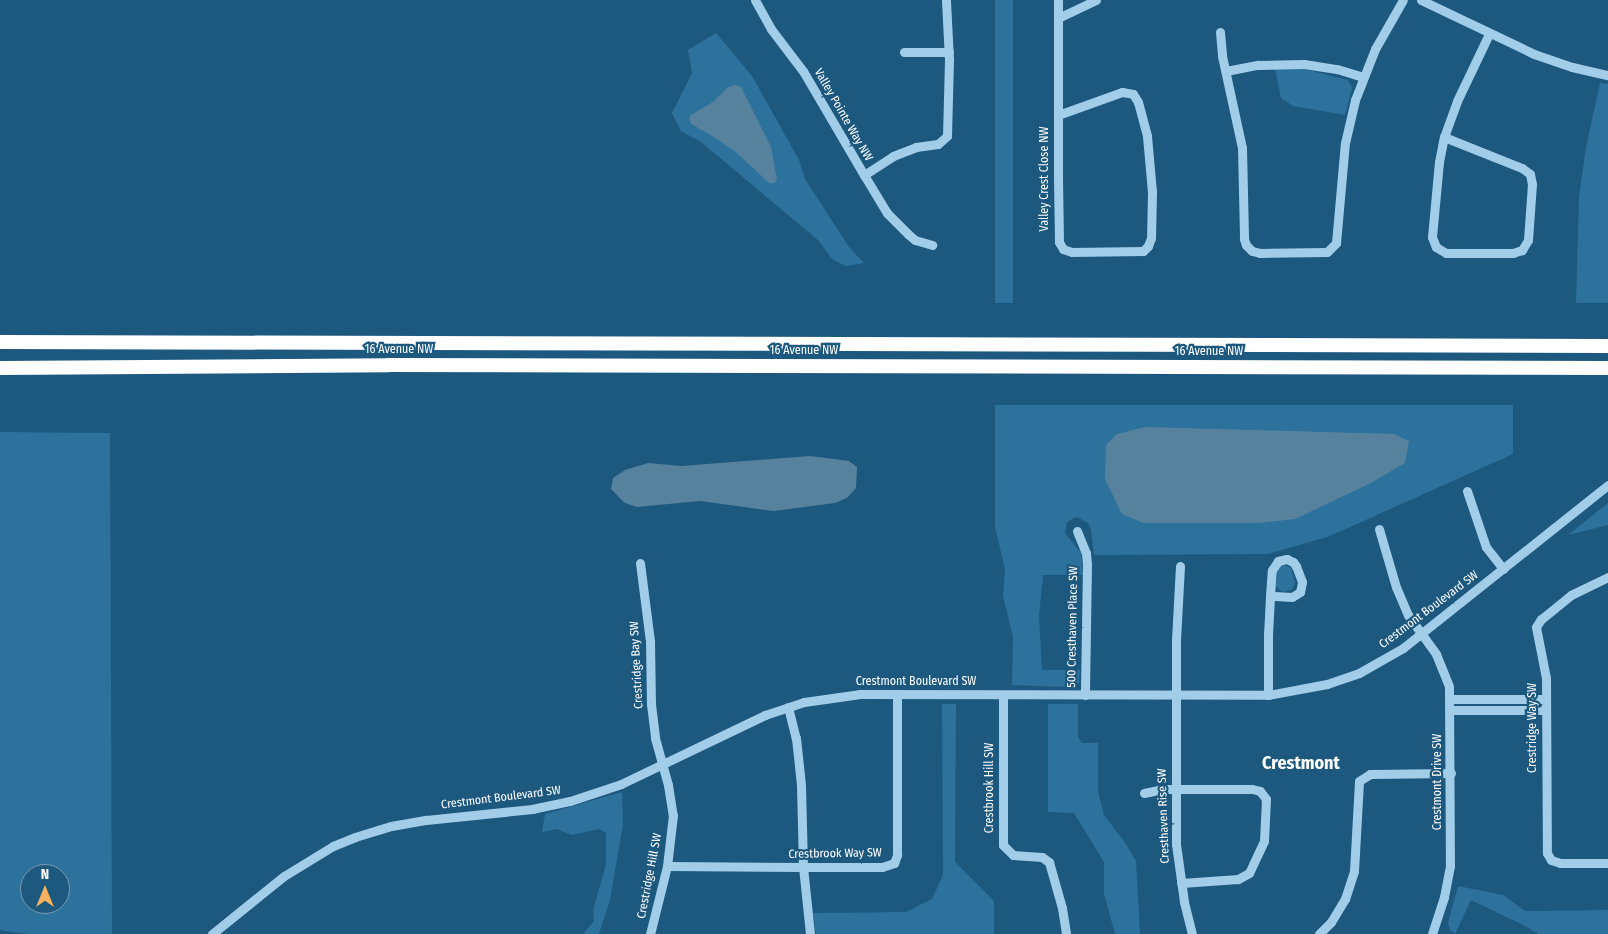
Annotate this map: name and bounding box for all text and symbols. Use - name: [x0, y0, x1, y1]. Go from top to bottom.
- street label: Valley Pointe Way NW: [811, 66, 875, 164]
- street label: Valley Crest Close NW: [1038, 127, 1052, 231]
- street label: 16 Avenue NW: [365, 343, 433, 357]
- street label: 16 Avenue NW: [770, 344, 838, 358]
- street label: 16 Avenue NW: [1175, 345, 1243, 359]
- street label: 500 Cresthaven Place SW: [1065, 566, 1081, 688]
- street label: Crestmont Boulevard SW: [1377, 568, 1481, 652]
- street label: Crestridge Bay SW: [628, 621, 646, 709]
- street label: Crestmont Boulevard SW: [856, 675, 976, 689]
- street label: Crestridge Way SW: [1526, 683, 1540, 773]
- street label: Crestmont Drive SW: [1431, 734, 1445, 830]
- street label: Crestbrook Hill SW: [983, 743, 997, 833]
- district label: Crestmont: [1262, 752, 1340, 774]
- street label: Cresthaven Rise SW: [1155, 768, 1173, 864]
- street label: Crestmont Boulevard SW: [440, 784, 562, 812]
- street label: Crestridge Hill SW: [635, 832, 665, 920]
- street label: Crestbrook Way SW: [788, 846, 882, 862]
- north arrow: [20, 864, 70, 914]
- text: N: [41, 866, 49, 883]

